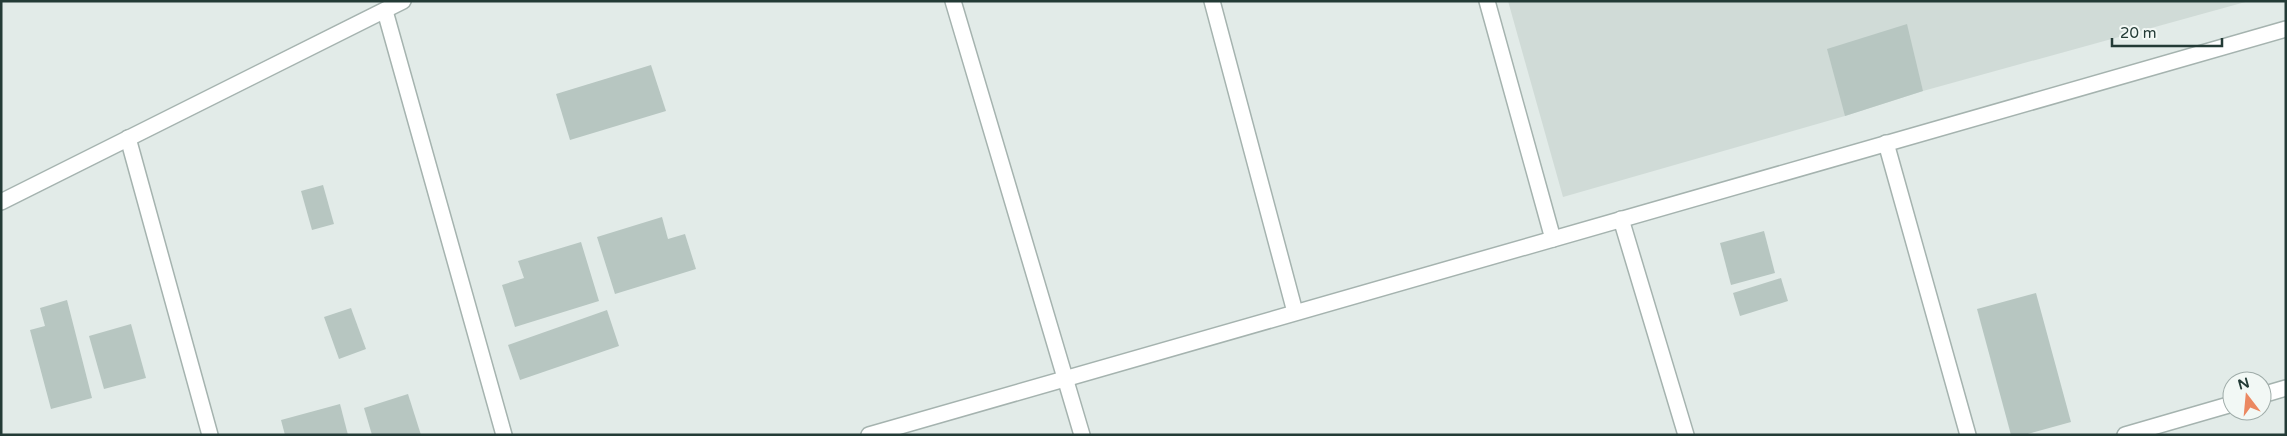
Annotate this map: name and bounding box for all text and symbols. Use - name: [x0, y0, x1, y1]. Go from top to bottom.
- scale bar: [2112, 15, 2222, 47]
- text: 20 m: [2120, 24, 2157, 42]
- north arrow: [2222, 371, 2272, 421]
- text: N: [2236, 374, 2251, 394]

